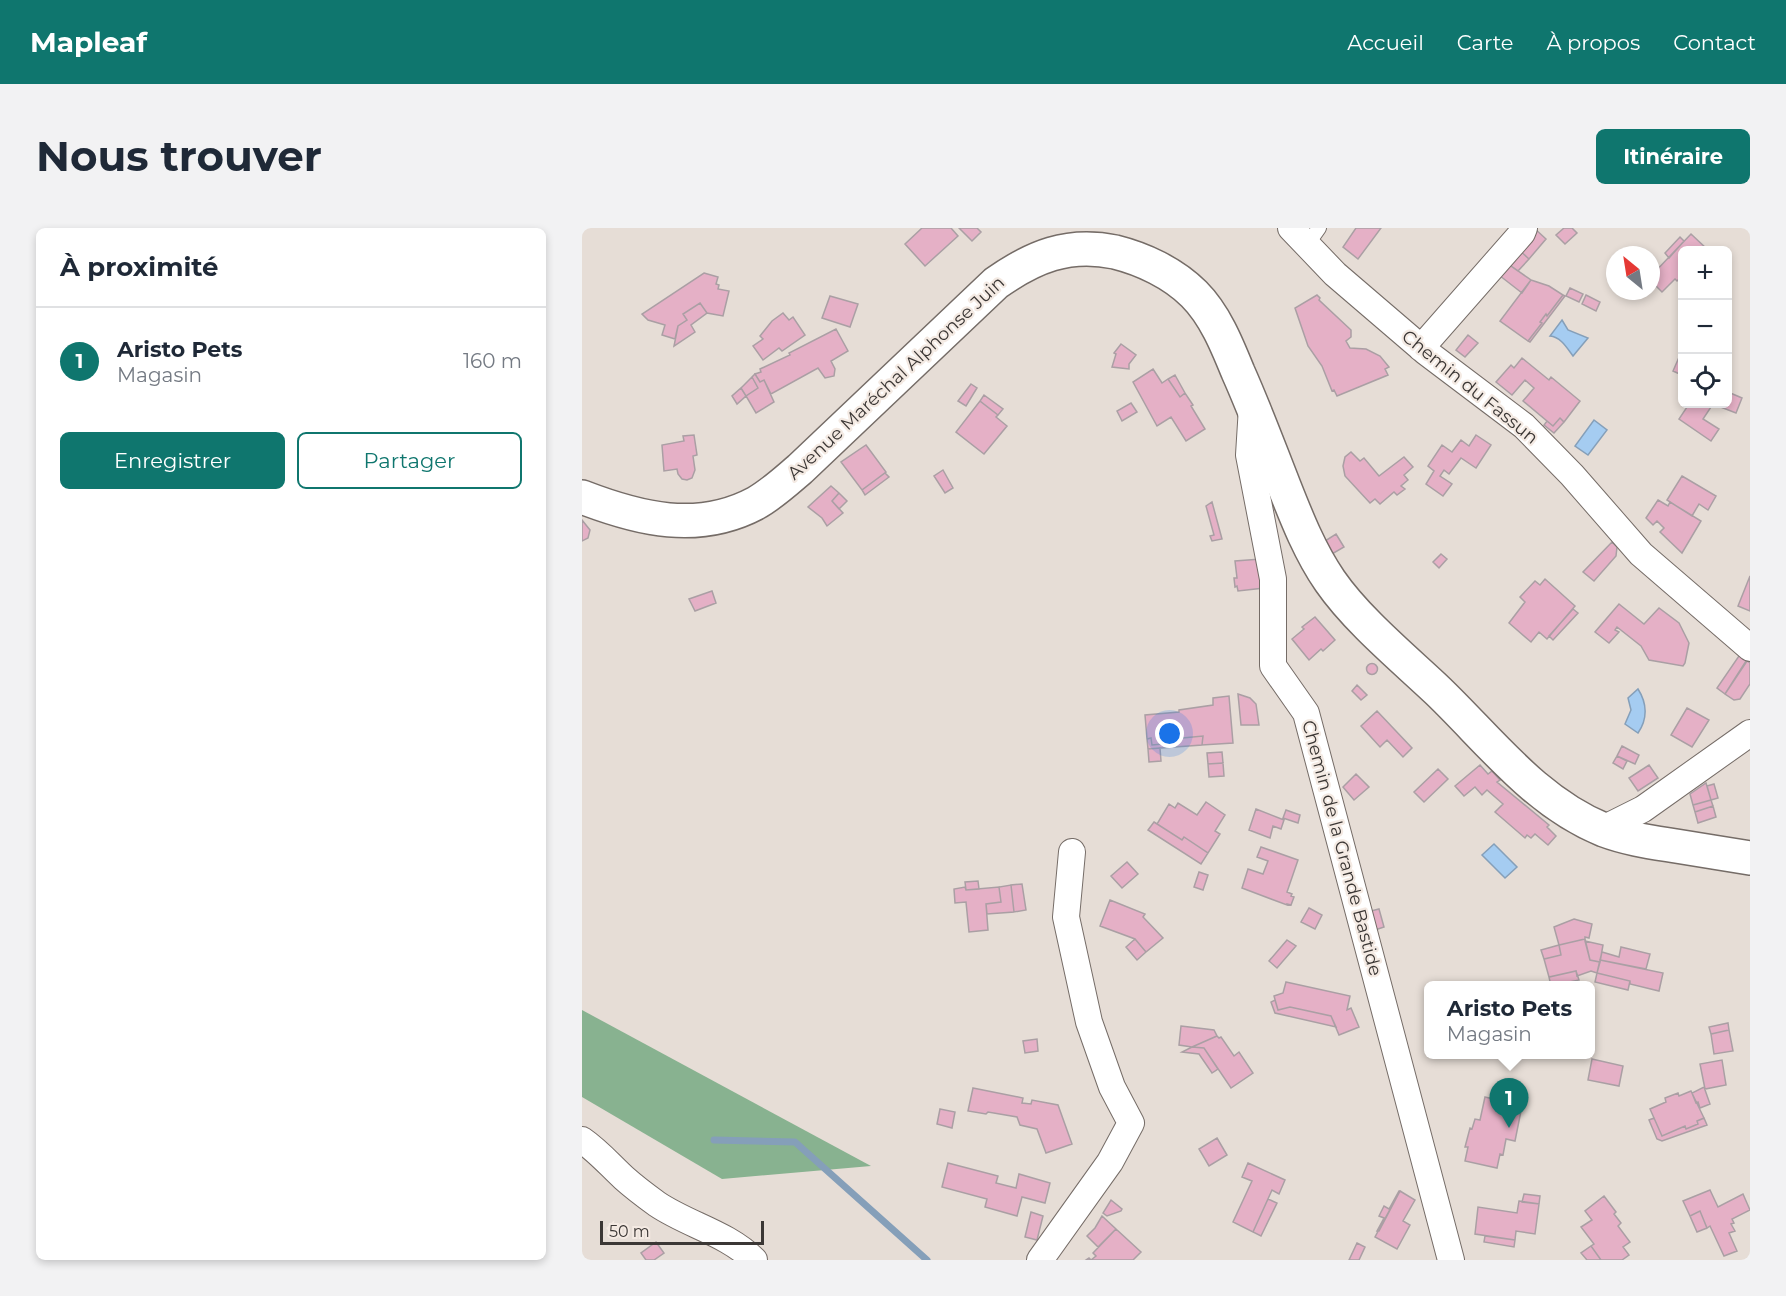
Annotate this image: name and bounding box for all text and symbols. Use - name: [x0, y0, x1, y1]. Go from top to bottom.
- text: Mapleaf: [30, 25, 147, 59]
- text: Accueil: [1347, 30, 1424, 55]
- text: Carte: [1457, 30, 1513, 55]
- text: À propos: [1546, 30, 1640, 55]
- text: Contact: [1673, 30, 1756, 55]
- button: Itinéraire: [1596, 129, 1750, 184]
- text: Nous trouver: [36, 130, 322, 182]
- north arrow: [1606, 246, 1660, 300]
- map controls: [1678, 246, 1732, 408]
- button: +: [1678, 246, 1732, 300]
- text: À proximité: [60, 251, 219, 283]
- street label: Avenue Maréchal Alphonse Juin: [783, 271, 1009, 485]
- button: −: [1678, 300, 1732, 354]
- street label: Chemin du Fassun: [1397, 325, 1543, 449]
- text: Aristo Pets: [117, 336, 242, 363]
- text: 1: [76, 349, 83, 373]
- text: 160 m: [463, 349, 522, 373]
- button: locate: [1678, 354, 1732, 408]
- text: Magasin: [117, 363, 202, 387]
- button: Enregistrer: [60, 432, 285, 489]
- button: Partager: [297, 432, 522, 489]
- street label: Chemin de la Grande Bastide: [1297, 718, 1387, 978]
- your location: [1155, 719, 1184, 748]
- popup: [1424, 981, 1595, 1059]
- text: Aristo Pets: [1447, 995, 1572, 1022]
- text: Magasin: [1447, 1022, 1532, 1046]
- pin: 1: [1490, 1078, 1528, 1128]
- scale bar: [600, 1218, 764, 1246]
- text: 50 m: [609, 1222, 650, 1241]

